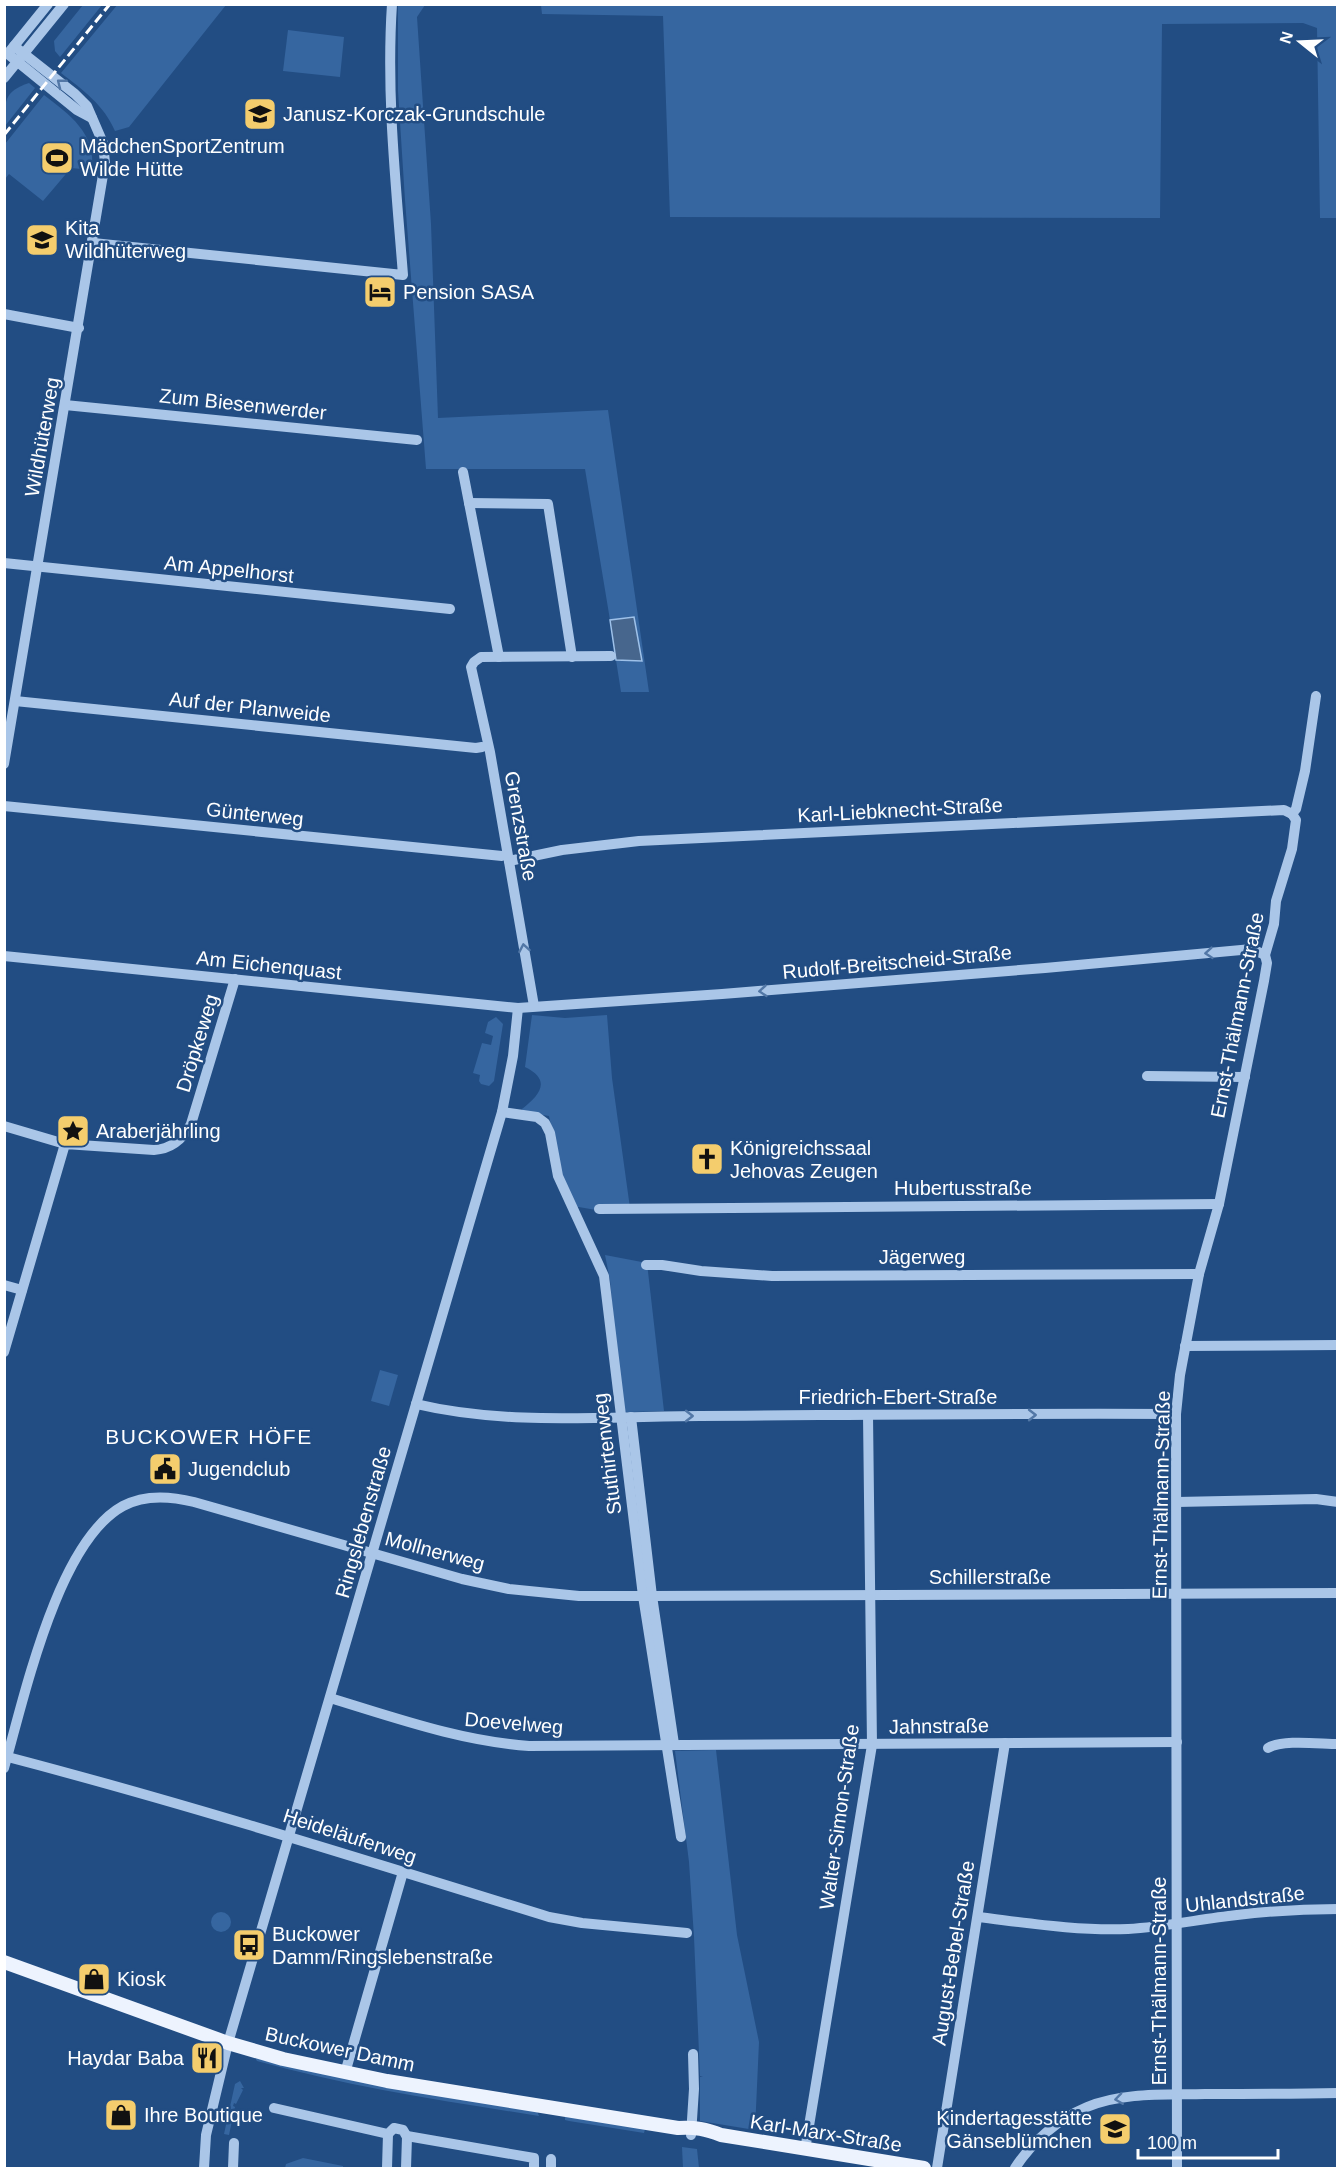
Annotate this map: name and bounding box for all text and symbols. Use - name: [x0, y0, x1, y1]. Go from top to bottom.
- north arrow: [1270, 12, 1330, 72]
- text: N: [1276, 29, 1296, 46]
- one-way arrow: [57, 80, 68, 91]
- school or university icon: Janusz-Korczak-Grundschule: [242, 96, 278, 132]
- place label: Janusz-Korczak-Grundschule: [283, 103, 545, 125]
- place label: MädchenSportZentrum Wilde Hütte: [80, 135, 285, 180]
- sports icon: MädchenSportZentrum Wilde Hütte: [39, 140, 75, 176]
- place label: Kita Wildhüterweg: [65, 217, 186, 262]
- school or university icon: Kita Wildhüterweg: [24, 222, 60, 258]
- hotel icon: Pension SASA: [362, 274, 398, 310]
- place label: Pension SASA: [403, 281, 535, 303]
- street label: Wildhüterweg: [21, 375, 63, 499]
- street label: Zum Biesenwerder: [158, 384, 328, 424]
- street label: Am Appelhorst: [163, 551, 295, 587]
- street label: Auf der Planweide: [168, 688, 332, 726]
- street label: Grenzstraße: [501, 769, 541, 883]
- street label: Karl-Liebknecht-Straße: [797, 794, 1003, 826]
- street label: Günterweg: [205, 798, 305, 830]
- street label: Ernst-Thälmann-Straße: [1206, 910, 1268, 1120]
- street label: Rudolf-Breitscheid-Straße: [781, 941, 1013, 983]
- one-way arrow: [518, 943, 531, 953]
- street label: Am Eichenquast: [195, 946, 343, 984]
- one-way arrow: [1204, 946, 1213, 959]
- one-way arrow: [759, 984, 768, 997]
- street label: Dröpkeweg: [172, 991, 222, 1095]
- place icon: Araberjährling: [55, 1113, 91, 1149]
- place label: Araberjährling: [96, 1120, 221, 1142]
- place label: Königreichssaal Jehovas Zeugen: [730, 1137, 878, 1182]
- church icon: Königreichssaal Jehovas Zeugen: [689, 1141, 725, 1177]
- street label: Hubertusstraße: [894, 1177, 1032, 1199]
- street label: Jägerweg: [879, 1246, 965, 1268]
- street label: Friedrich-Ebert-Straße: [799, 1386, 997, 1408]
- street label: Ernst-Thälmann-Straße: [1148, 1390, 1174, 1600]
- street label: Stuthirtenweg: [589, 1392, 625, 1516]
- one-way arrow: [1027, 1409, 1036, 1421]
- one-way arrow: [685, 1410, 694, 1422]
- district label: BUCKOWER HÖFE: [105, 1425, 313, 1448]
- street label: Ringslebenstraße: [331, 1444, 395, 1600]
- public building icon: Jugendclub: [147, 1451, 183, 1487]
- place label: Jugendclub: [188, 1458, 290, 1480]
- street label: Mollnerweg: [383, 1527, 487, 1575]
- street label: Schillerstraße: [929, 1566, 1051, 1588]
- street label: Doevelweg: [464, 1708, 564, 1738]
- street label: Jahnstraße: [889, 1714, 989, 1738]
- street label: Walter-Simon-Straße: [815, 1723, 863, 1911]
- street label: Heideläuferweg: [281, 1804, 419, 1868]
- street label: August-Bebel-Straße: [928, 1859, 978, 2047]
- street label: Ernst-Thälmann-Straße: [1148, 1877, 1170, 2085]
- street label: Uhlandstraße: [1184, 1882, 1306, 1916]
- place label: Buckower Damm/Ringslebenstraße: [272, 1923, 493, 1968]
- bus stop icon: Buckower Damm/Ringslebenstraße: [231, 1927, 267, 1963]
- shop icon: Kiosk: [76, 1961, 112, 1997]
- place label: Kiosk: [117, 1968, 167, 1990]
- street label: Buckower Damm: [263, 2022, 417, 2076]
- restaurant icon: Haydar Baba: [189, 2040, 225, 2076]
- place label: Haydar Baba: [67, 2047, 185, 2069]
- one-way arrow: [1114, 2092, 1123, 2104]
- shop icon: Ihre Boutique: [103, 2097, 139, 2133]
- place label: Ihre Boutique: [144, 2104, 263, 2126]
- place label: Kindertagesstätte Gänseblümchen: [936, 2107, 1092, 2152]
- street label: Karl-Marx-Straße: [749, 2110, 903, 2156]
- school or university icon: Kindertagesstätte Gänseblümchen: [1097, 2111, 1133, 2147]
- scale bar: [1138, 2122, 1278, 2160]
- text: 100 m: [1147, 2133, 1197, 2153]

